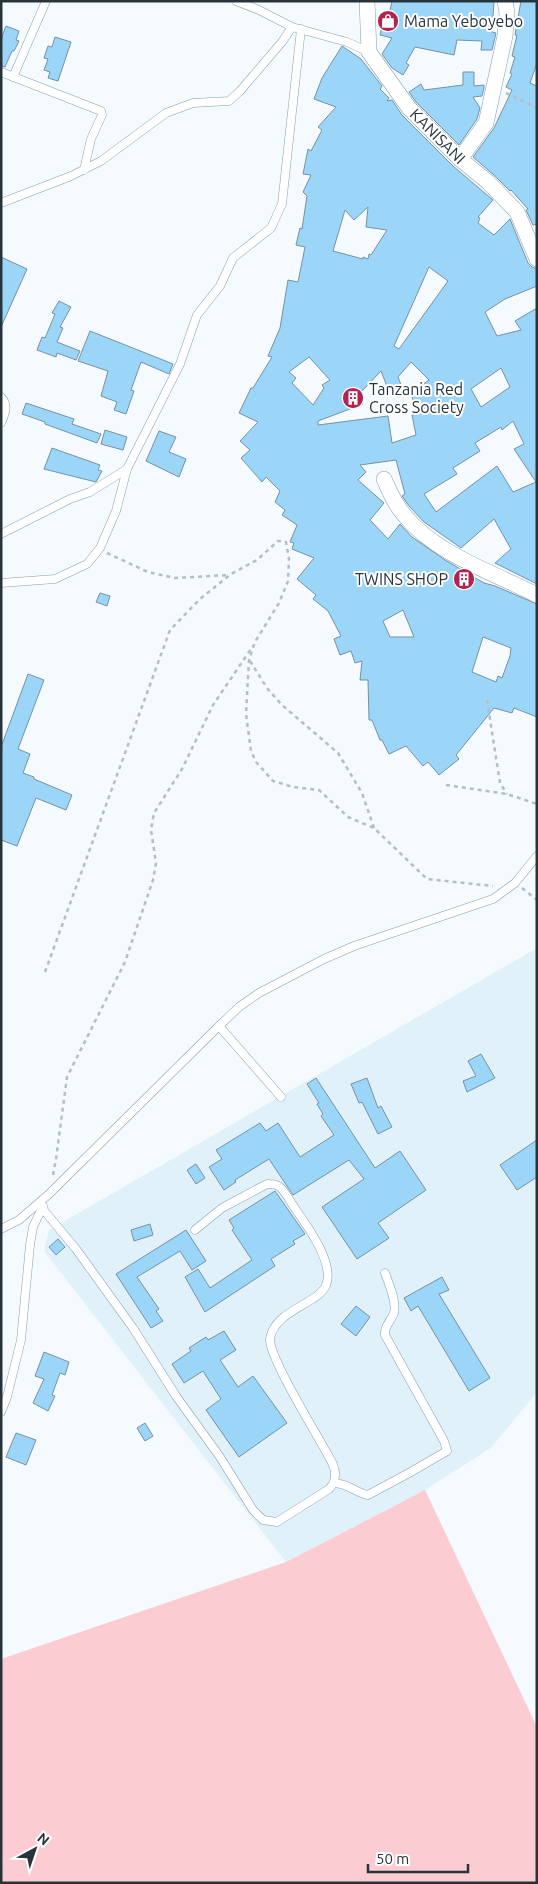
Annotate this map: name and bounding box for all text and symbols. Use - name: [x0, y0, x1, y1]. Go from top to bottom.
- shop icon: Mama Yeboyebo: [376, 9, 400, 33]
- place label: Mama Yeboyebo: [404, 12, 523, 30]
- street label: KANISANI: [407, 105, 469, 167]
- place label: Tanzania Red Cross Society: [369, 380, 464, 416]
- building icon: Tanzania Red Cross Society: [341, 386, 365, 410]
- building icon: TWINS SHOP: [452, 567, 476, 591]
- place label: TWINS SHOP: [355, 570, 448, 588]
- north arrow: [10, 1824, 60, 1874]
- text: N: [34, 1830, 53, 1849]
- scale bar: [368, 1842, 468, 1874]
- text: 50 m: [376, 1850, 409, 1867]

